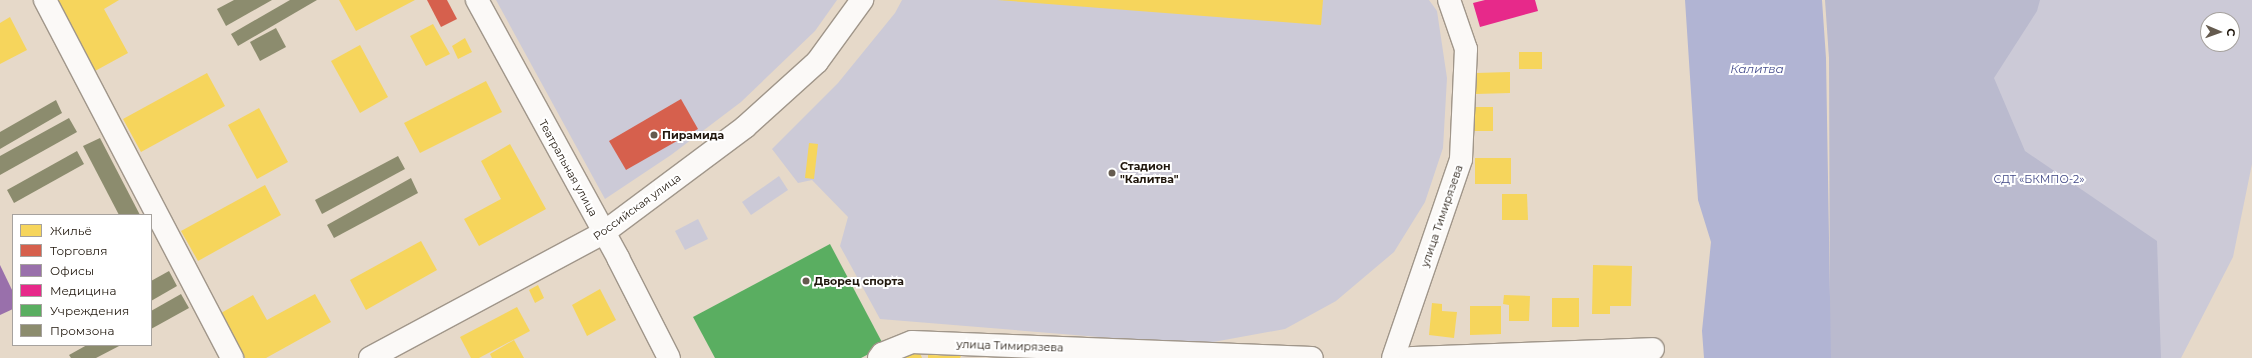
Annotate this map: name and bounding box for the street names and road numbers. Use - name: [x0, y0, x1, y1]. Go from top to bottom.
- street label: Театральная улица: [536, 117, 600, 219]
- street label: улица Тимирязева: [1418, 163, 1466, 269]
- street label: Российская улица: [591, 171, 683, 243]
- street label: улица Тимирязева: [956, 338, 1064, 354]

